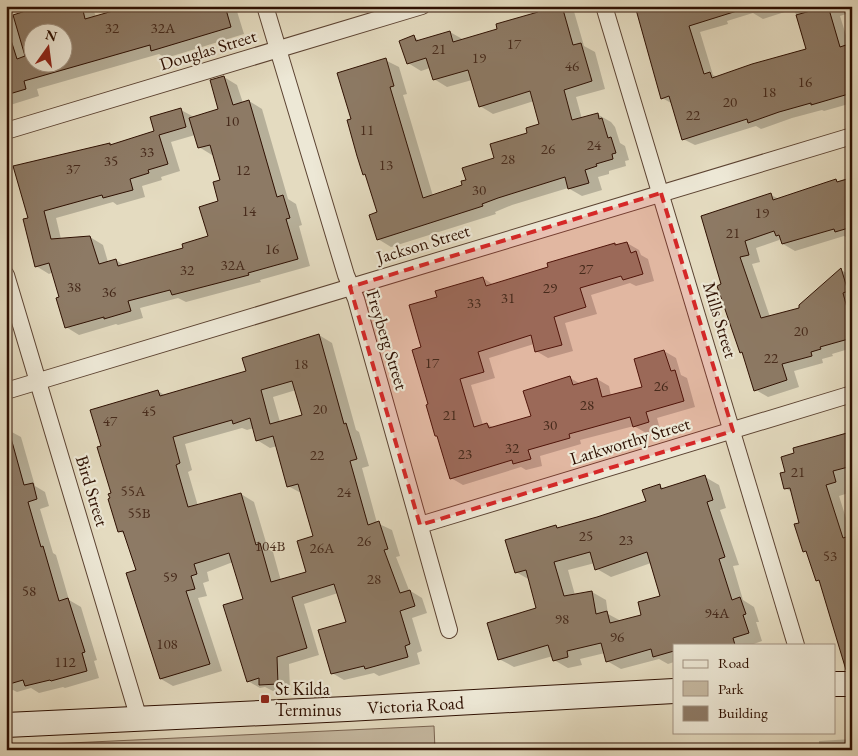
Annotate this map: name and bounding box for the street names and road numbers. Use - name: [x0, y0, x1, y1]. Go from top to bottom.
- street label: Douglas Street: [157, 24, 259, 75]
- street label: Jackson Street: [371, 218, 473, 269]
- street label: Mills Street: [698, 279, 743, 361]
- street label: Freyberg Street: [361, 287, 414, 393]
- street label: Larkworthy Street: [567, 411, 693, 470]
- street label: Bird Street: [71, 452, 114, 530]
- street label: Victoria Road: [366, 691, 465, 719]

